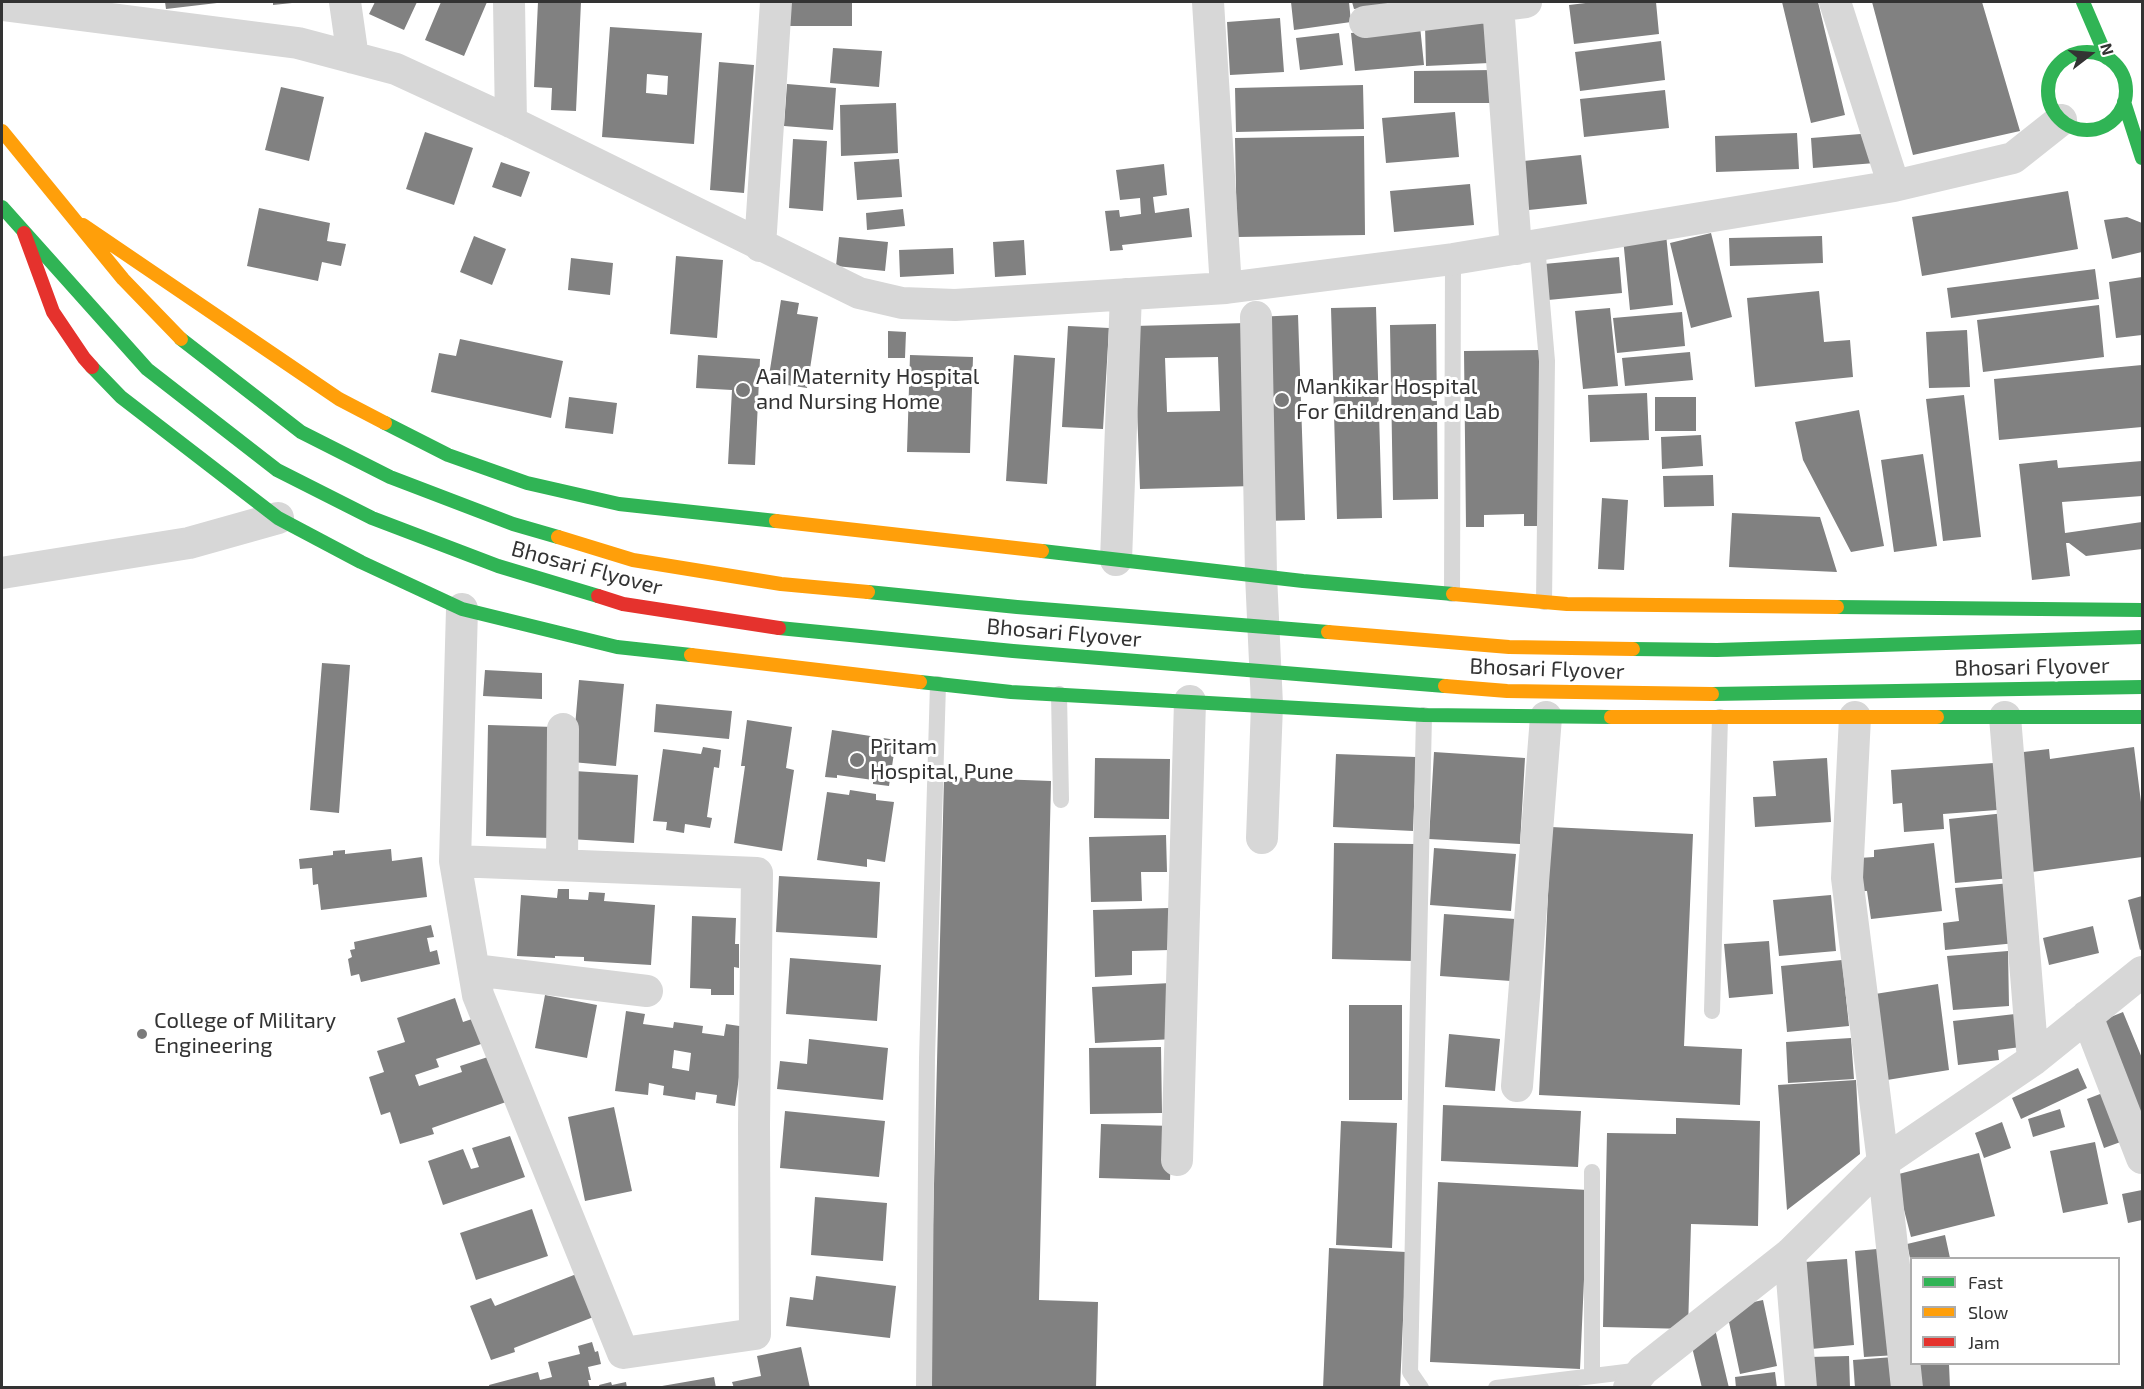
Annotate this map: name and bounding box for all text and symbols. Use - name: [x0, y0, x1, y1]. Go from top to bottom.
- north arrow: [2060, 24, 2120, 84]
- text: N: [2097, 41, 2119, 57]
- place label: Aai Maternity Hospital and Nursing Home: [756, 364, 979, 416]
- place label: Mankikar Hospital For Children and Lab: [1296, 374, 1500, 426]
- marker: Aai Maternity Hospital and Nursing Home: [734, 381, 752, 399]
- marker: Mankikar Hospital For Children and Lab: [1273, 391, 1291, 409]
- street label: Bhosari Flyover: [509, 535, 665, 601]
- street label: Bhosari Flyover: [985, 613, 1143, 653]
- street label: Bhosari Flyover: [1954, 652, 2110, 682]
- street label: Bhosari Flyover: [1469, 653, 1625, 685]
- place label: Pritam Hospital, Pune: [870, 734, 1014, 786]
- marker: Pritam Hospital, Pune: [848, 751, 866, 769]
- place label: College of Military Engineering: [154, 1008, 336, 1060]
- marker: College of Military Engineering: [135, 1027, 149, 1041]
- legend: [1910, 1257, 2120, 1365]
- text: Fast: [1968, 1271, 2003, 1293]
- text: Slow: [1968, 1301, 2008, 1323]
- text: Jam: [1968, 1331, 2000, 1353]

